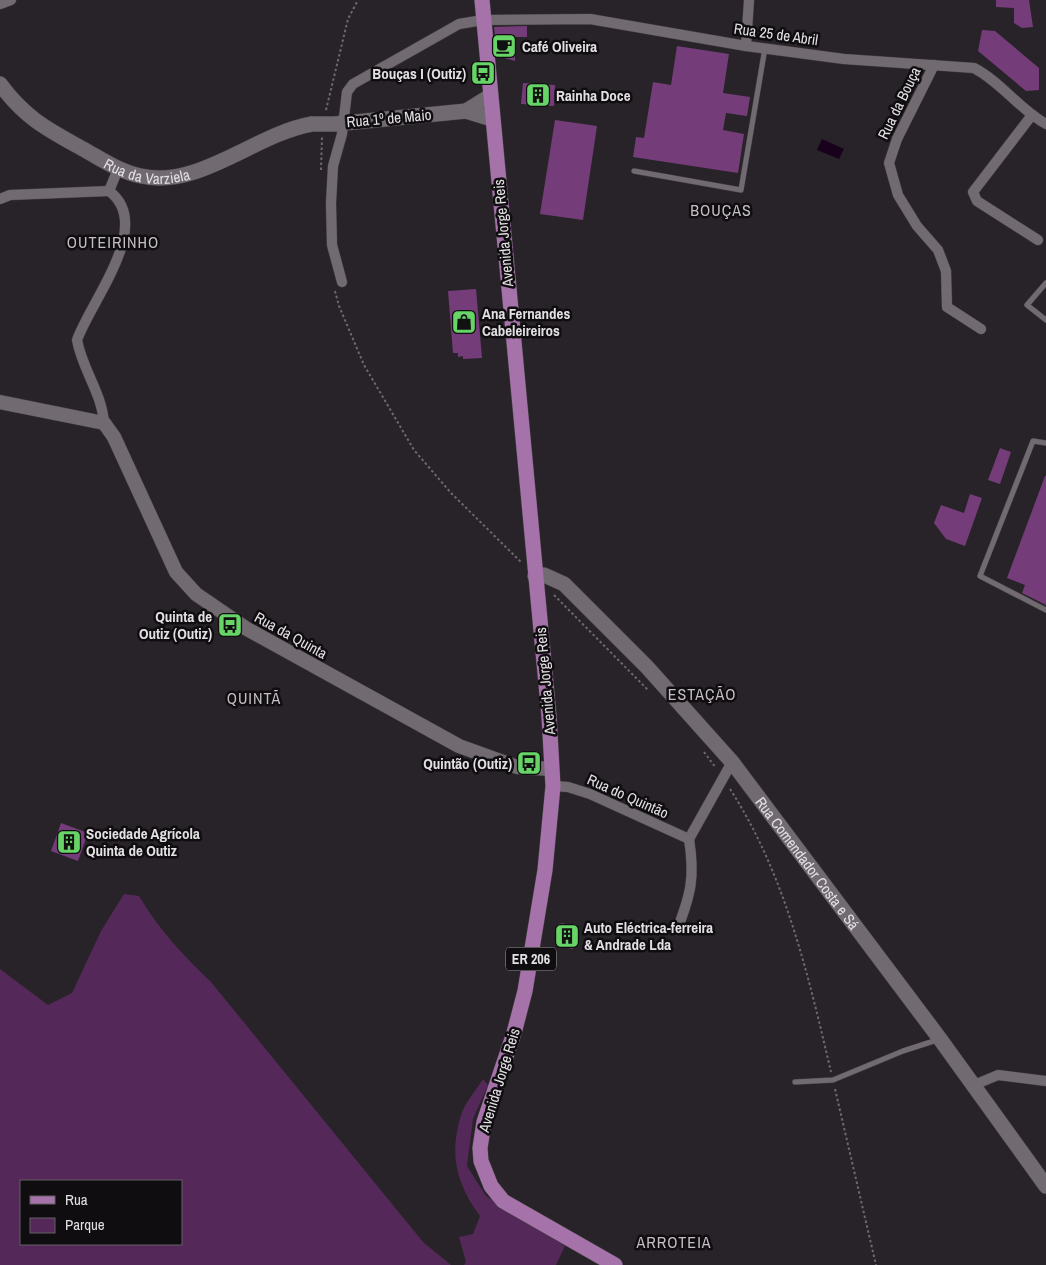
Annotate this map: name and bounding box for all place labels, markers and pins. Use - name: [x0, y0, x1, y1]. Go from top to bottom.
- cafe icon: Café Oliveira: [491, 33, 517, 59]
- place label: Café Oliveira: [522, 36, 597, 57]
- bus stop icon: Bouças I (Outiz): [470, 60, 496, 86]
- place label: Bouças I (Outiz): [372, 63, 466, 84]
- building icon: Rainha Doce: [525, 82, 551, 108]
- place label: Rainha Doce: [556, 85, 631, 106]
- place label: Ana Fernandes Cabeleireiros: [482, 303, 570, 341]
- shop icon: Ana Fernandes Cabeleireiros: [451, 309, 477, 335]
- place label: Quinta de Outiz (Outiz): [139, 606, 212, 644]
- bus stop icon: Quinta de Outiz (Outiz): [217, 612, 243, 638]
- bus stop icon: Quintão (Outiz): [516, 750, 542, 776]
- place label: Quintão (Outiz): [423, 753, 512, 774]
- place label: Sociedade Agrícola Quinta de Outiz: [86, 823, 200, 861]
- building icon: Sociedade Agrícola Quinta de Outiz: [56, 829, 82, 855]
- place label: Auto Eléctrica-ferreira & Andrade Lda: [584, 917, 713, 955]
- building icon: Auto Eléctrica-ferreira & Andrade Lda: [554, 923, 580, 949]

